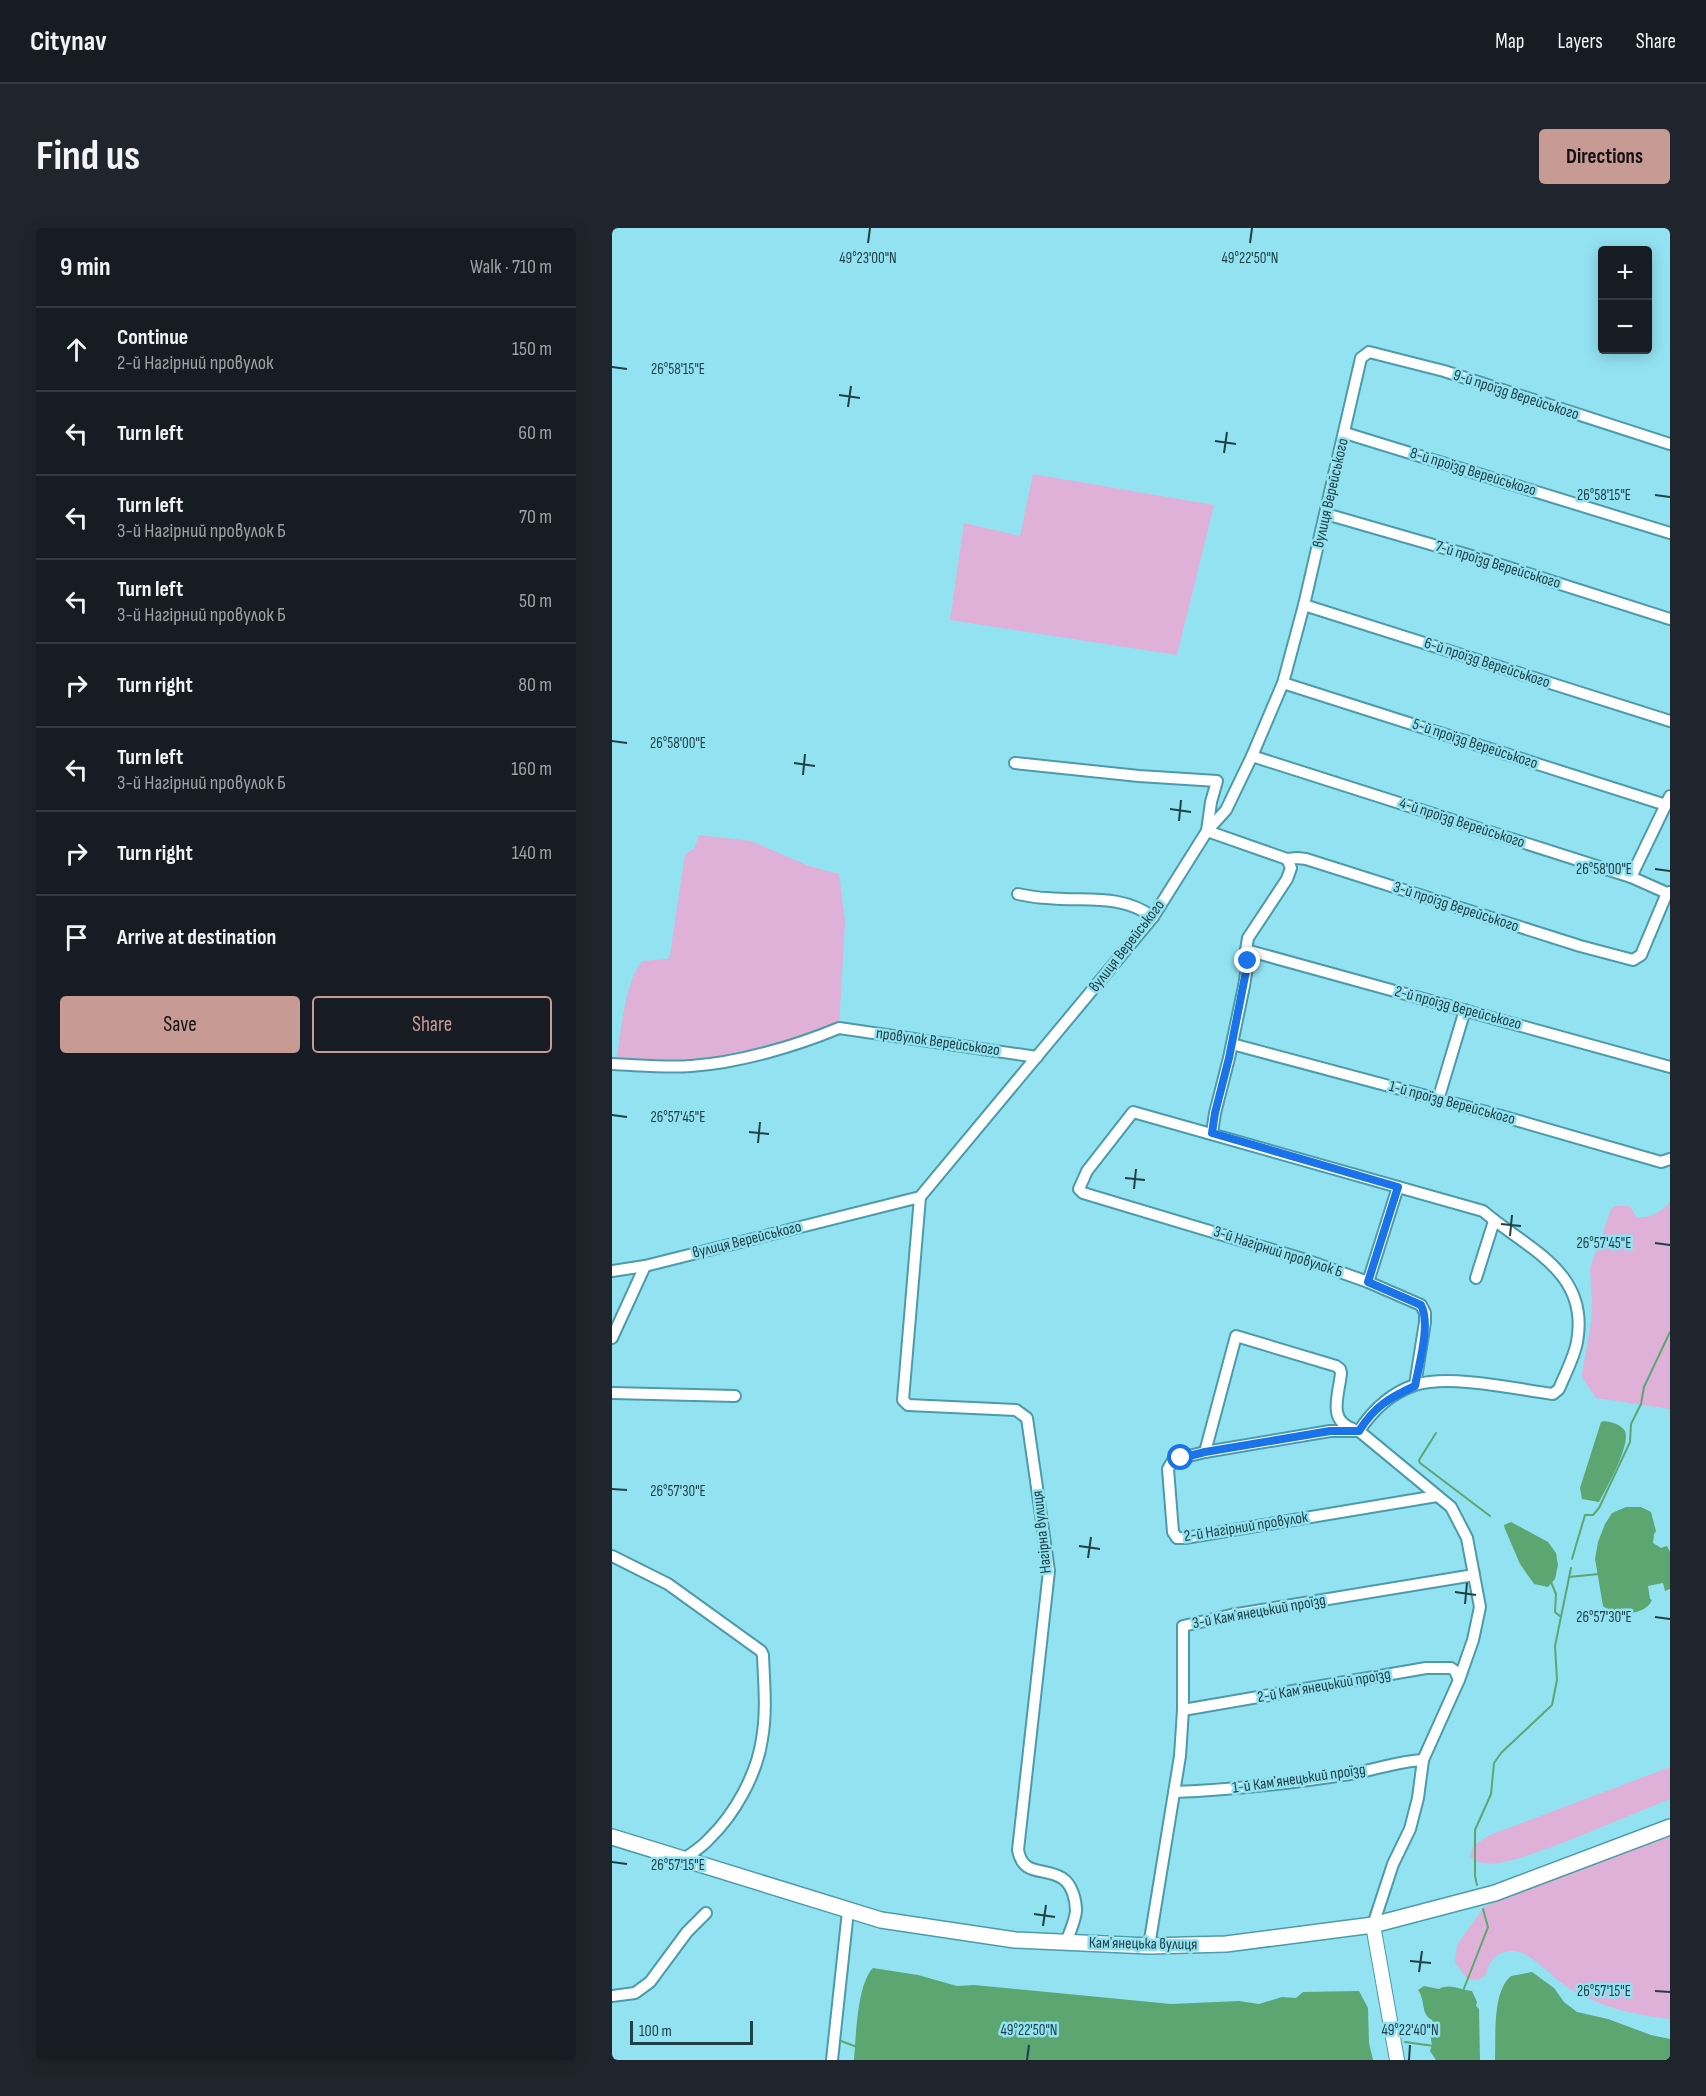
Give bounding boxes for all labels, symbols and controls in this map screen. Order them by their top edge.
text: Citynav [30,25,107,58]
text: Map [1495,29,1524,54]
text: Layers [1557,29,1603,54]
text: Share [1636,29,1676,54]
button: Directions [1539,129,1670,184]
text: Find us [36,131,140,182]
map controls [1598,246,1652,354]
button: + [1598,246,1652,300]
text: 49°23'00"N [839,249,897,268]
text: 49°22'50"N [1222,249,1278,268]
text: 9 min [60,252,110,283]
text: Walk · 710 m [470,255,552,279]
button: − [1598,300,1652,354]
text: Continue [117,324,188,351]
icon: ahead [60,333,93,366]
text: 150 m [512,337,552,361]
text: 2-й Нагірний провулок [117,351,274,375]
text: 26°58'15"E [651,360,705,379]
street label: 9-й проїзд Верейського [1451,366,1581,424]
icon: left [60,417,93,450]
text: Turn left [117,420,183,447]
text: 60 m [518,421,552,445]
street label: вулиця Верейського [1309,436,1353,550]
street label: 8-й проїзд Верейського [1407,444,1539,500]
text: 26°58'15"E [1577,486,1631,505]
text: Turn left [117,492,183,519]
icon: left [60,501,93,534]
text: 70 m [519,505,552,529]
text: 3-й Нагірний провулок Б [117,519,286,543]
street label: 7-й проїзд Верейського [1433,537,1563,593]
text: Turn left [117,576,183,603]
icon: left [60,585,93,618]
text: 50 m [519,589,552,613]
text: 3-й Нагірний провулок Б [117,603,286,627]
street label: 6-й проїзд Верейського [1422,634,1552,692]
icon: right [60,669,93,702]
text: Turn right [117,672,193,699]
text: 80 m [518,673,552,697]
street label: 5-й проїзд Верейського [1410,715,1540,773]
text: 26°58'00"E [650,734,706,753]
text: Turn left [117,744,183,771]
icon: left [60,753,93,786]
text: 160 m [511,757,552,781]
text: 3-й Нагірний провулок Б [117,771,286,795]
street label: 4-й проїзд Верейського [1397,794,1527,852]
icon: right [60,837,93,870]
text: Turn right [117,840,193,867]
text: 140 m [512,841,552,865]
text: 26°58'00"E [1576,860,1632,879]
street label: 3-й проїзд Верейського [1391,878,1521,936]
street label: вулиця Верейського [1085,896,1169,996]
icon: arrive [60,921,93,954]
text: Arrive at destination [117,924,276,951]
route end [1234,947,1260,973]
street label: 2-й проїзд Верейського [1392,982,1524,1034]
button: Save [60,996,300,1053]
button: Share [312,996,552,1053]
street label: провулок Верейського [875,1024,1001,1060]
street label: 1-й проїзд Верейського [1387,1077,1517,1129]
text: 26°57'45"E [651,1108,705,1127]
street label: вулиця Верейського [691,1217,803,1263]
street label: 3-й Нагірний провулок Б [1211,1222,1345,1282]
text: 26°57'45"E [1577,1234,1631,1253]
route start [1167,1444,1193,1470]
text: 26°57'30"E [650,1482,706,1501]
street label: Нагірна вулиця [1028,1490,1056,1574]
street label: 2-й Нагірний провулок [1183,1508,1310,1546]
street label: 3-й Камʼянецький проїзд [1191,1591,1327,1633]
text: 26°57'30"E [1576,1608,1632,1627]
street label: 2-й Камʼянецький проїзд [1256,1665,1392,1707]
street label: 1-й Камʼянецький проїзд [1231,1760,1367,1798]
text: 26°57'15"E [651,1856,705,1875]
street label: Камʼянецька вулиця [1089,1934,1197,1954]
text: 26°57'15"E [1577,1982,1631,2001]
scale bar [630,2018,753,2046]
text: 49°22'50"N [1001,2021,1057,2040]
text: 49°22'40"N [1381,2021,1439,2040]
text: 100 m [639,2022,672,2041]

